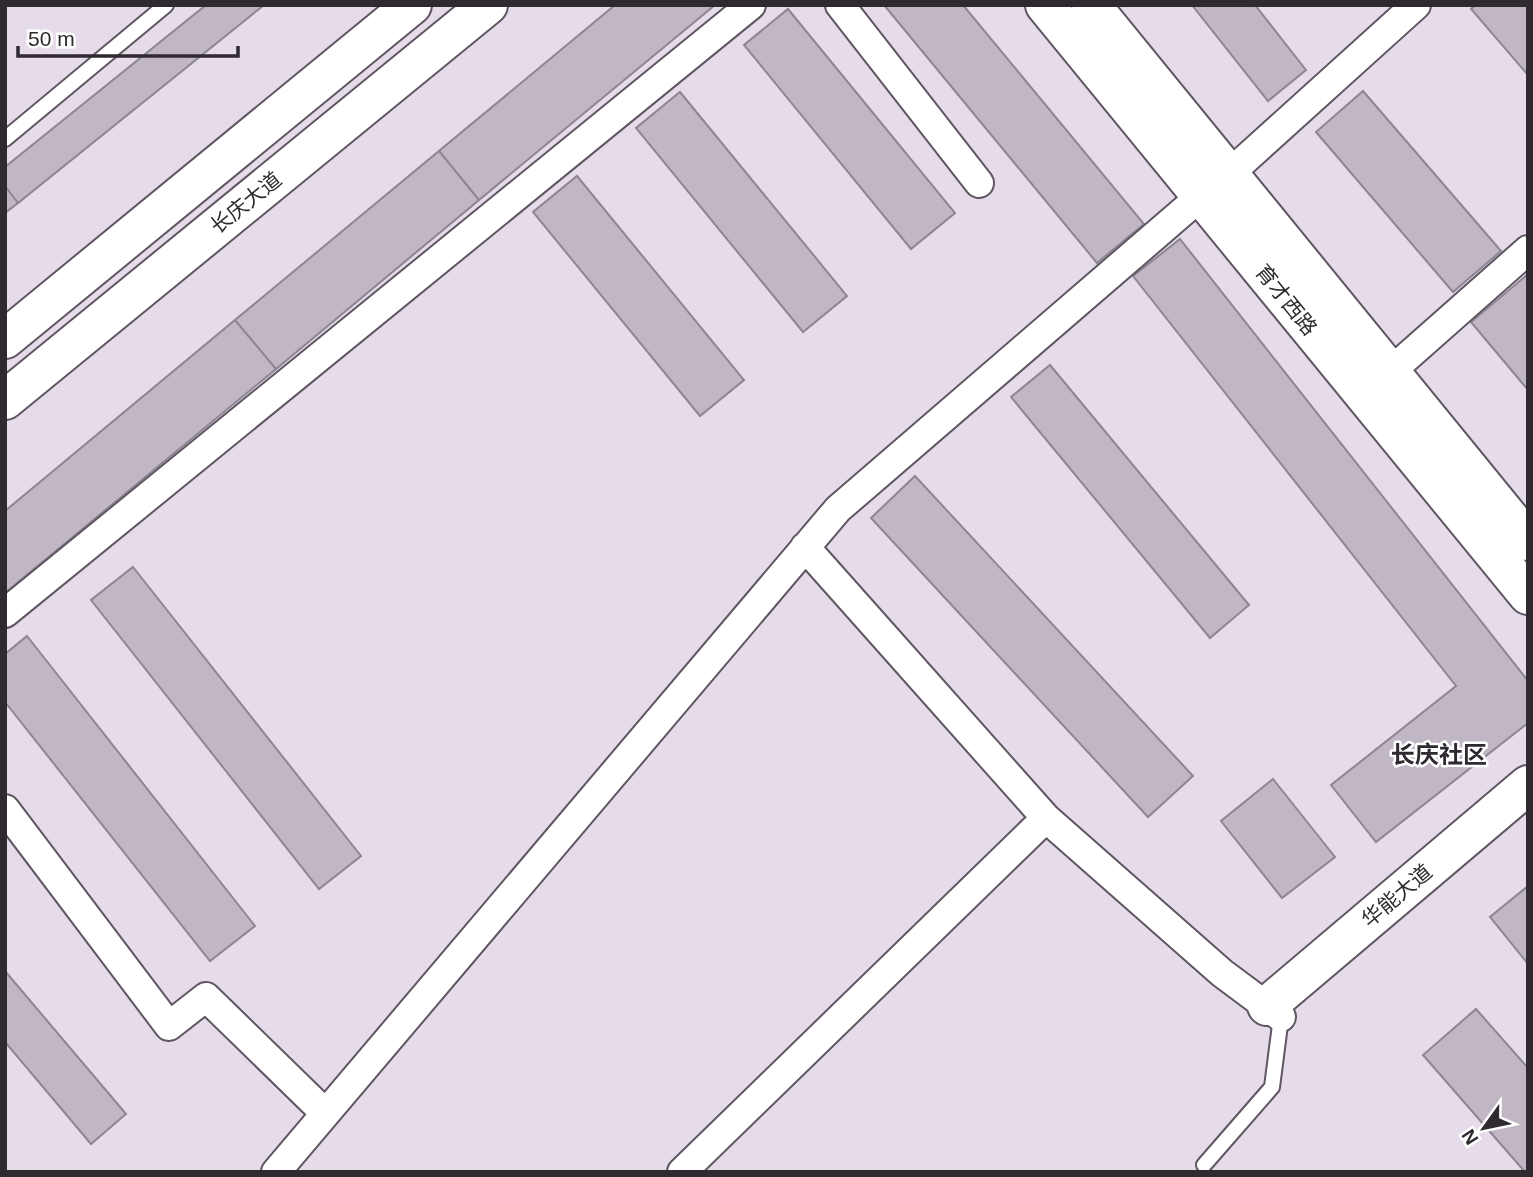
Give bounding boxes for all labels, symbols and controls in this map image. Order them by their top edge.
scale bar [18,14,238,58]
text: 50 m [28,27,75,50]
street label: 长庆大道 [206,167,286,238]
street label: 育才西路 [1251,260,1322,340]
district label: 长庆社区 [1391,741,1487,768]
street label: 华能大道 [1357,860,1436,931]
north arrow [1449,1093,1519,1163]
text: N [1458,1126,1483,1148]

